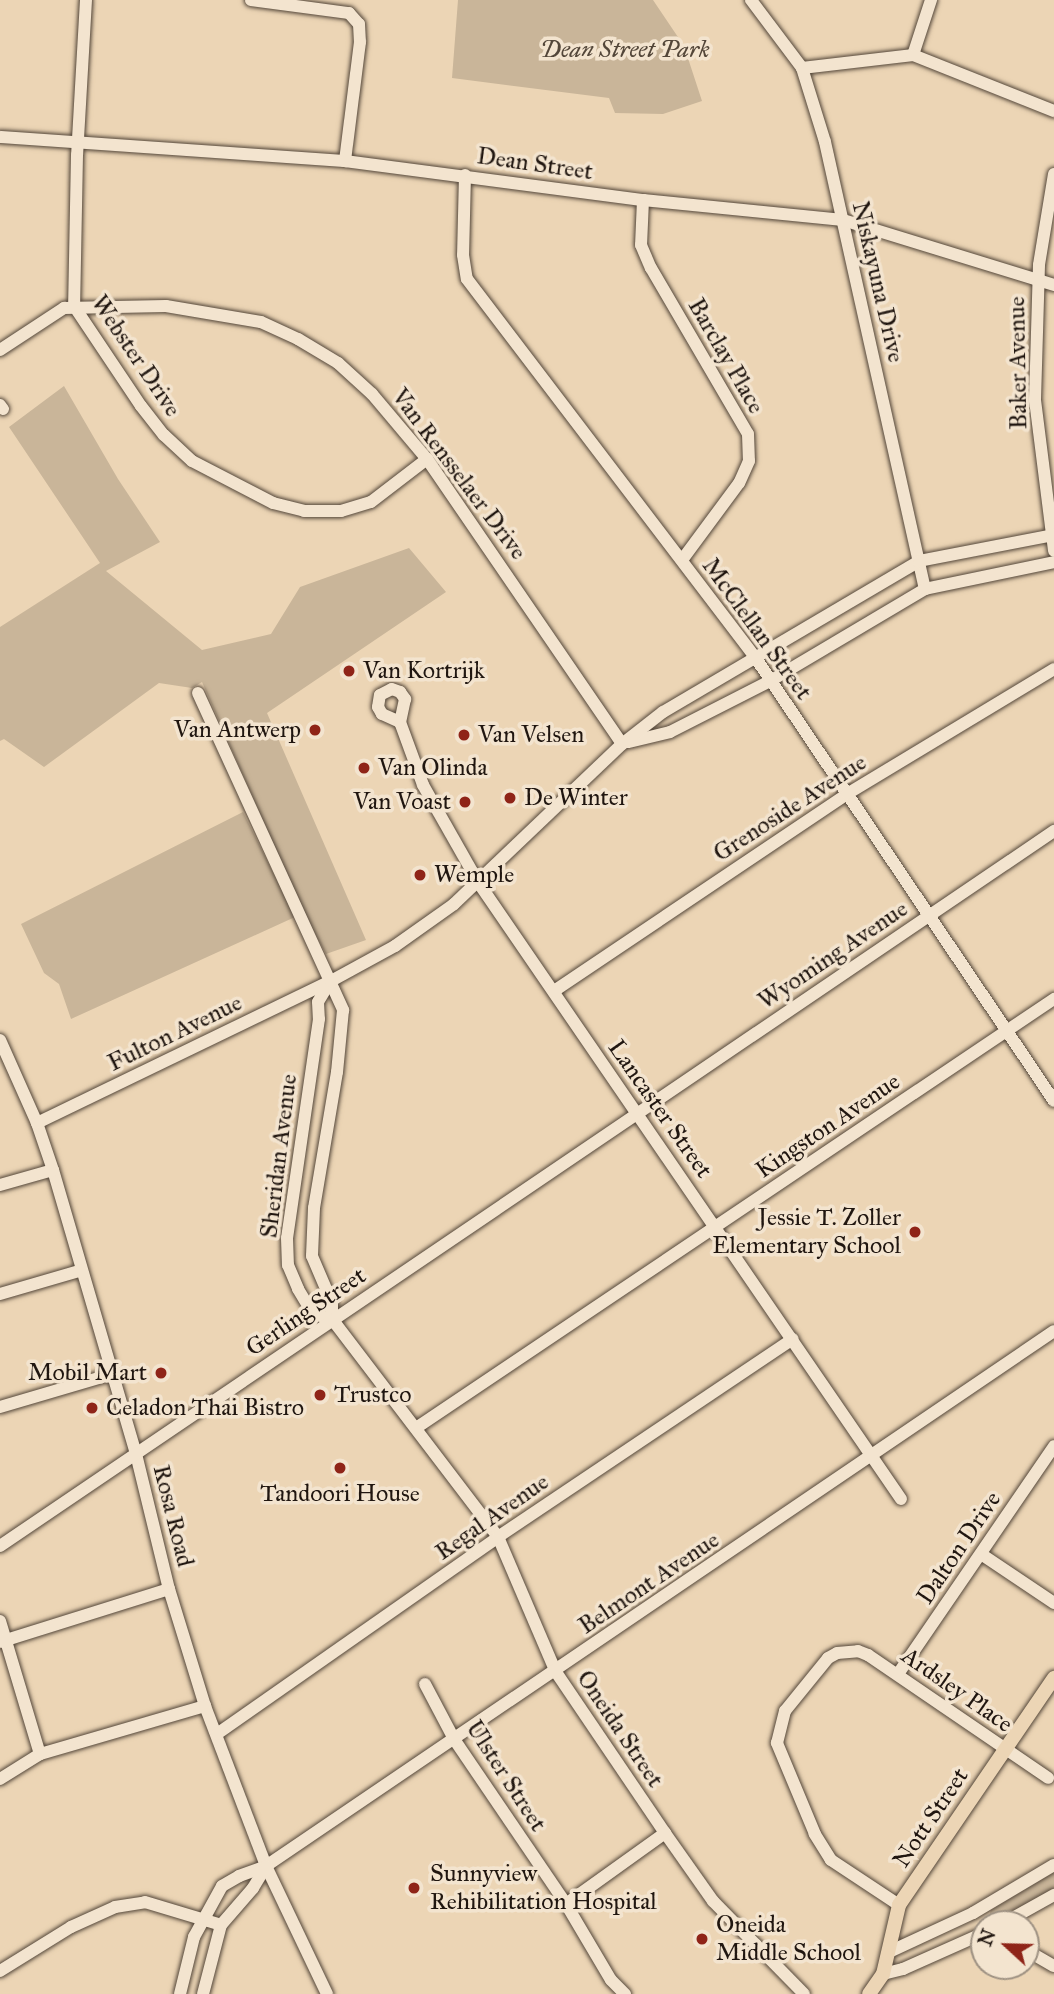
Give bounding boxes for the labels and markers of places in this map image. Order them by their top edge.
place label: Van Kortrijk [363,657,485,685]
marker: Van Kortrijk [341,663,357,679]
place label: Van Antwerp [174,716,301,744]
place label: Van Velsen [478,721,584,749]
marker: Van Antwerp [307,722,323,738]
marker: Van Velsen [456,727,472,743]
place label: Van Olinda [378,754,488,782]
marker: Van Olinda [356,760,372,776]
place label: De Winter [524,784,628,812]
place label: Van Voast [353,788,451,816]
marker: De Winter [502,790,518,806]
marker: Van Voast [457,794,473,810]
place label: Wemple [434,861,514,889]
marker: Wemple [412,867,428,883]
place label: Jessie T. Zoller Elementary School [712,1204,901,1260]
marker: Jessie T. Zoller Elementary School [907,1224,923,1240]
place label: Mobil Mart [28,1359,147,1387]
marker: Mobil Mart [153,1365,169,1381]
place label: Trustco [334,1381,411,1409]
marker: Trustco [312,1387,328,1403]
place label: Celadon Thai Bistro [106,1394,304,1422]
marker: Celadon Thai Bistro [84,1400,100,1416]
marker: Tandoori House [332,1460,348,1476]
place label: Tandoori House [260,1480,420,1508]
place label: Sunnyview Rehibilitation Hospital [430,1860,657,1916]
marker: Sunnyview Rehibilitation Hospital [404,1878,424,1898]
place label: Oneida Middle School [716,1911,861,1967]
marker: Oneida Middle School [694,1931,710,1947]

